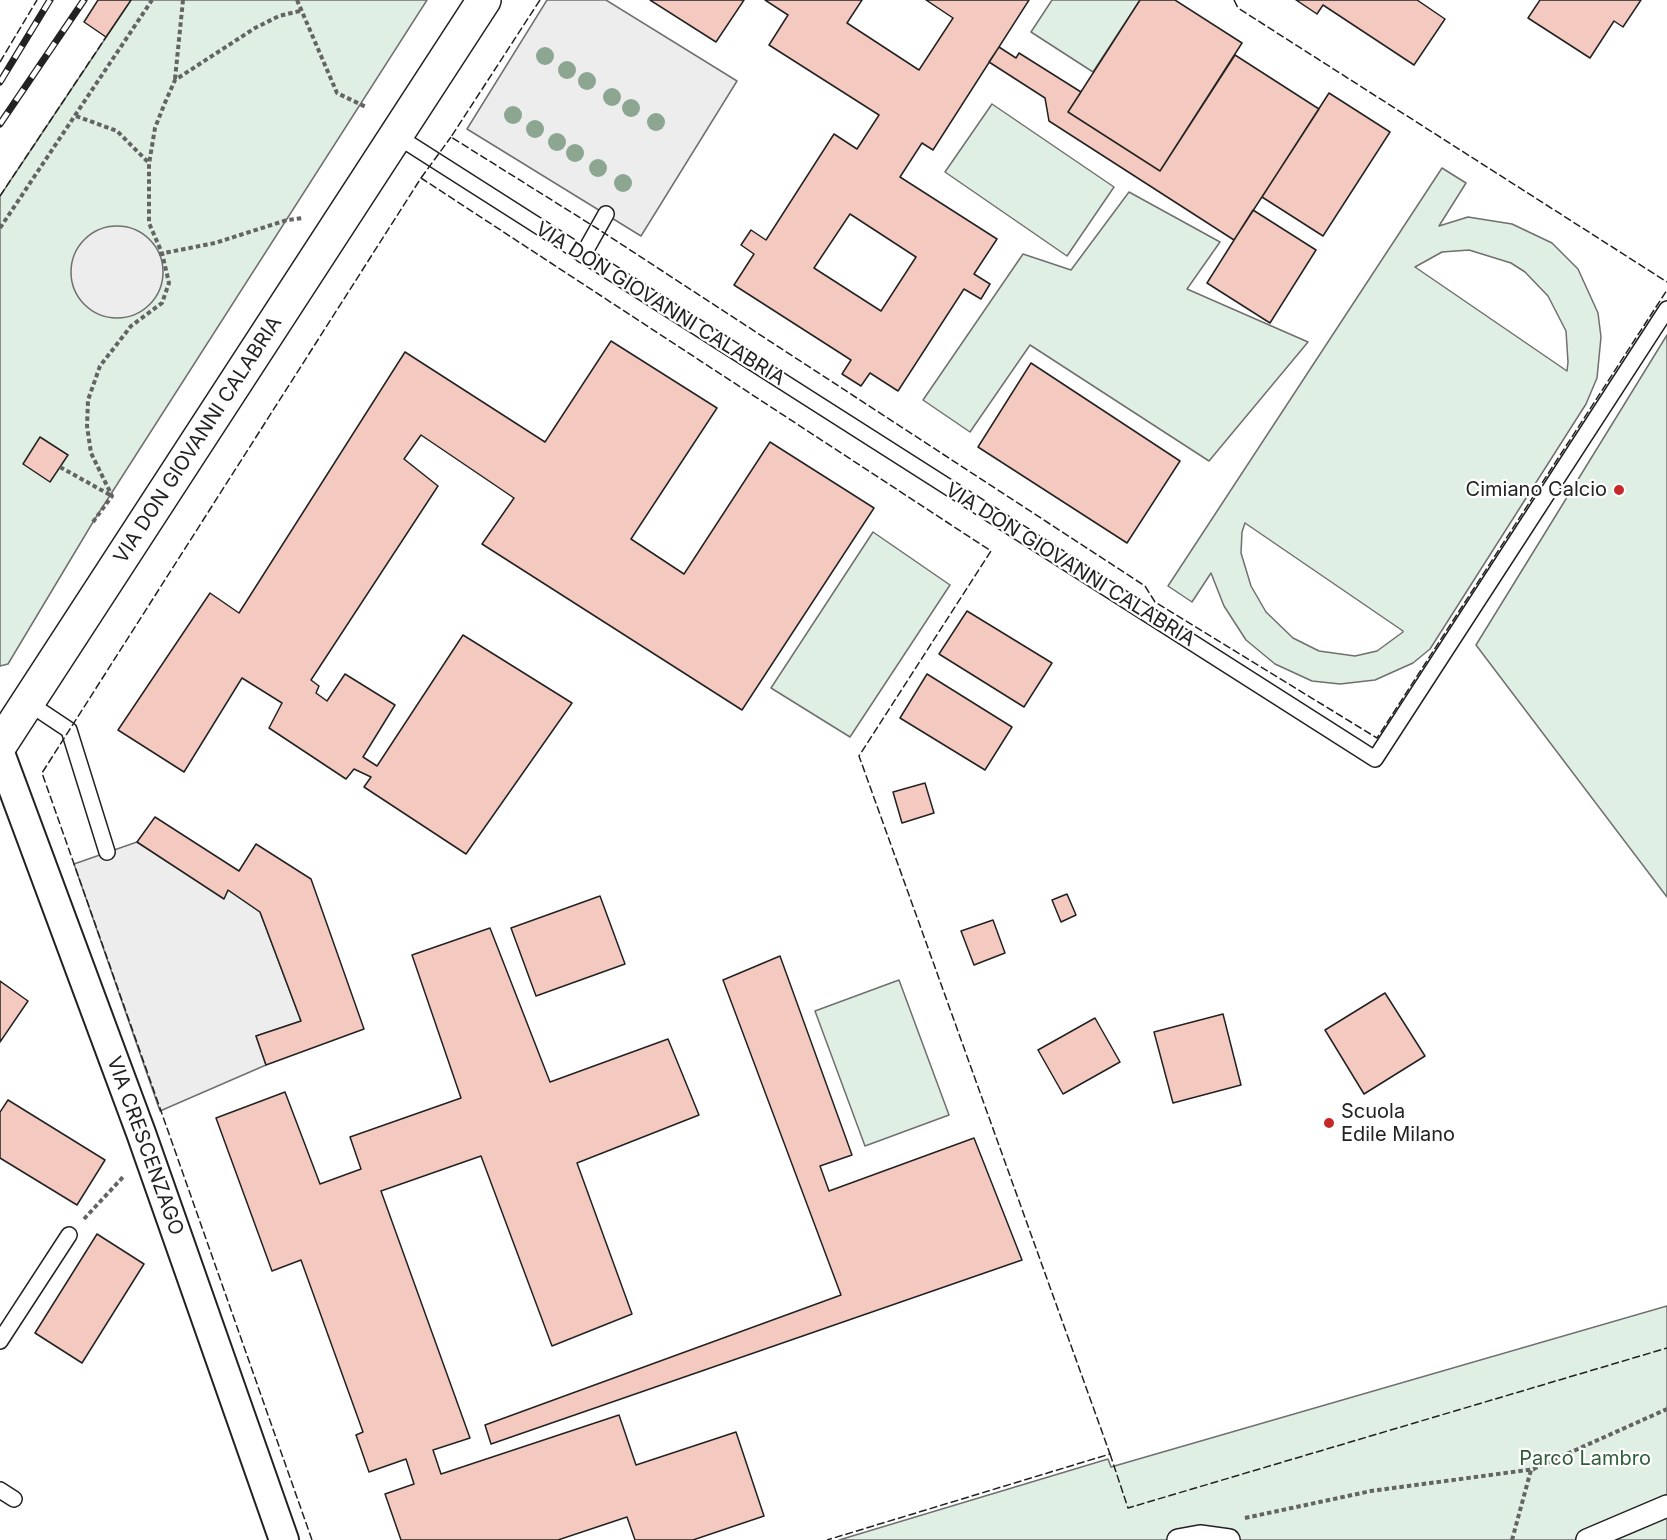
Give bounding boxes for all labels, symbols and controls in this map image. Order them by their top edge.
street label: VIA DON GIOVANNI CALABRIA [531,217,789,391]
street label: VIA DON GIOVANNI CALABRIA [109,312,287,568]
street label: VIA DON GIOVANNI CALABRIA [941,478,1199,652]
place label: Cimiano Calcio [1466,478,1607,502]
marker: Cimiano Calcio [1612,483,1626,497]
street label: VIA CRESCENZAGO [101,1053,189,1239]
place label: Scuola Edile Milano [1341,1100,1455,1147]
marker: Scuola Edile Milano [1322,1116,1336,1130]
park label: Parco Lambro [1519,1447,1651,1471]

